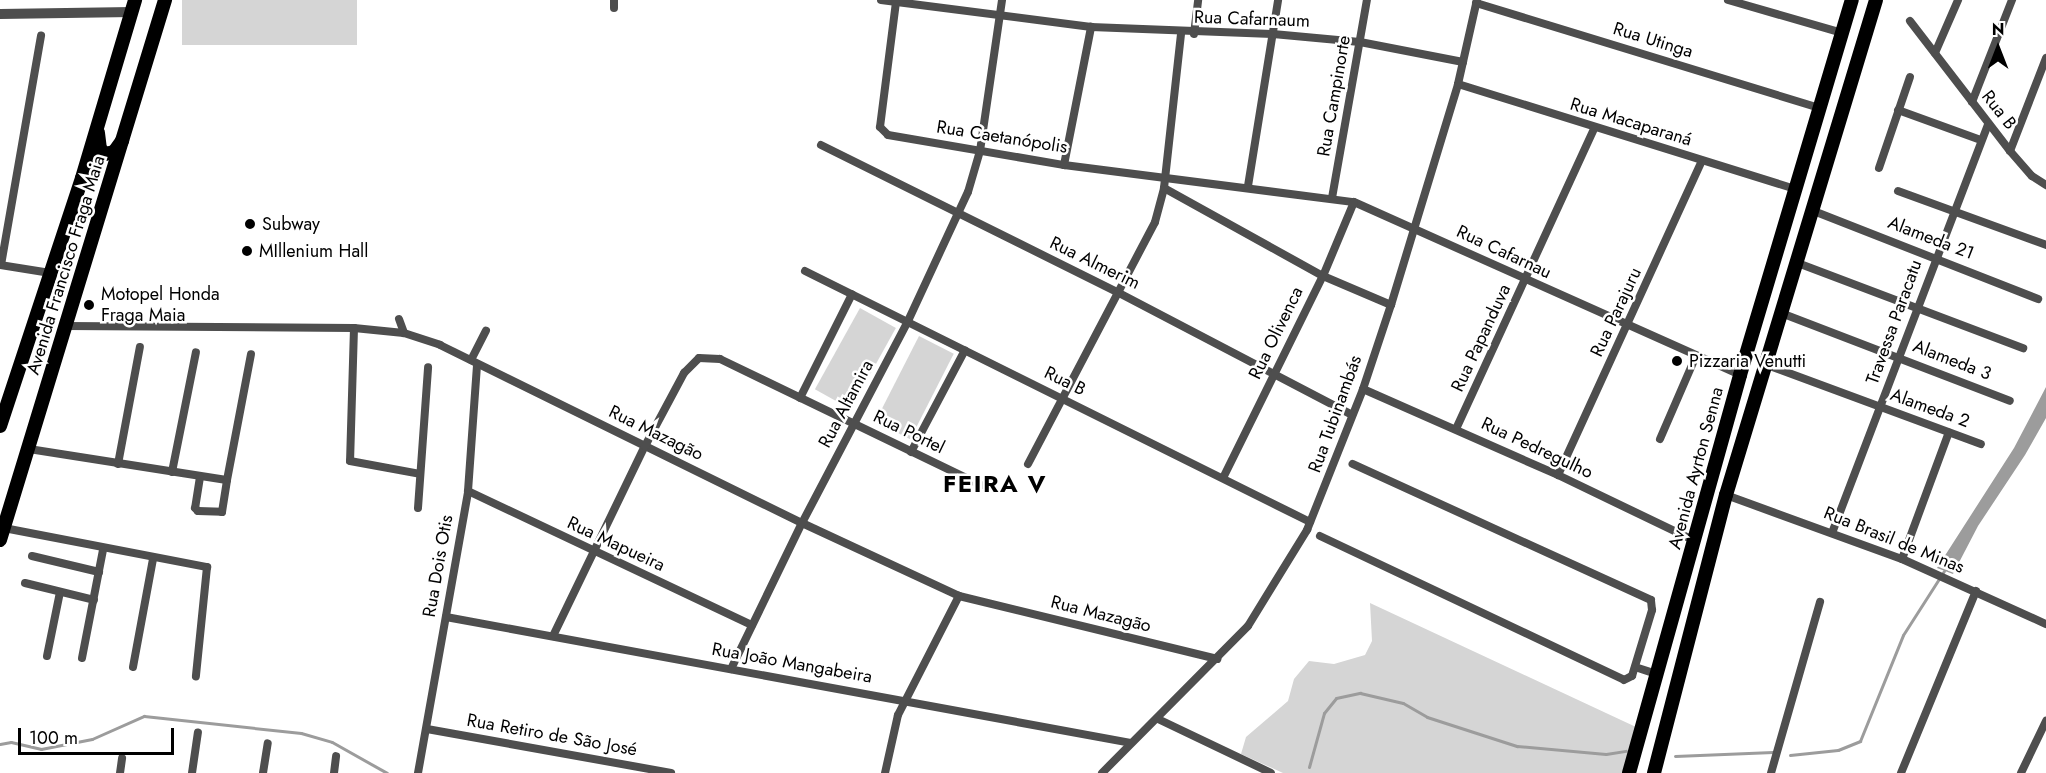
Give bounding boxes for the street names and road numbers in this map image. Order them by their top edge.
street label: Rua Cafarnaum [1194,6,1310,32]
street label: Rua Utinga [1611,18,1695,62]
street label: Rua Campinorte [1313,34,1355,158]
street label: Rua B [1977,86,2021,134]
street label: Rua Macaparaná [1568,93,1694,151]
street label: Rua Caetanópolis [935,116,1069,158]
street label: Avenida Francisco Fraga Maia [22,153,110,377]
street label: Alameda 21 [1885,212,1977,264]
street label: Rua Cafarnau [1453,221,1555,283]
street label: Rua Almerim [1046,232,1144,294]
street label: Travessa Paracatu [1861,257,1927,387]
street label: Rua Parajuru [1586,264,1646,360]
street label: Rua Papanduva [1447,281,1515,395]
street label: Rua Olivenca [1244,283,1308,383]
street label: Alameda 3 [1910,335,1994,385]
street label: Rua Tubinambás [1304,352,1366,476]
street label: Rua Altamira [814,356,878,452]
street label: Rua B [1041,362,1089,400]
street label: Avenida Ayrton Senna [1664,384,1728,552]
street label: Alameda 2 [1888,384,1972,432]
street label: Rua Mazagão [605,401,707,465]
street label: Rua Portel [870,405,948,459]
street label: Rua Pedregulho [1478,413,1596,483]
street label: Rua Brasil de Minas [1821,502,1967,578]
street label: Rua Mapueira [564,512,668,576]
street label: Rua Dois Otis [418,513,458,619]
street label: Rua Mazagão [1049,591,1153,637]
street label: Rua João Mangabeira [710,638,874,688]
street label: Rua Retiro de São José [465,709,639,761]

